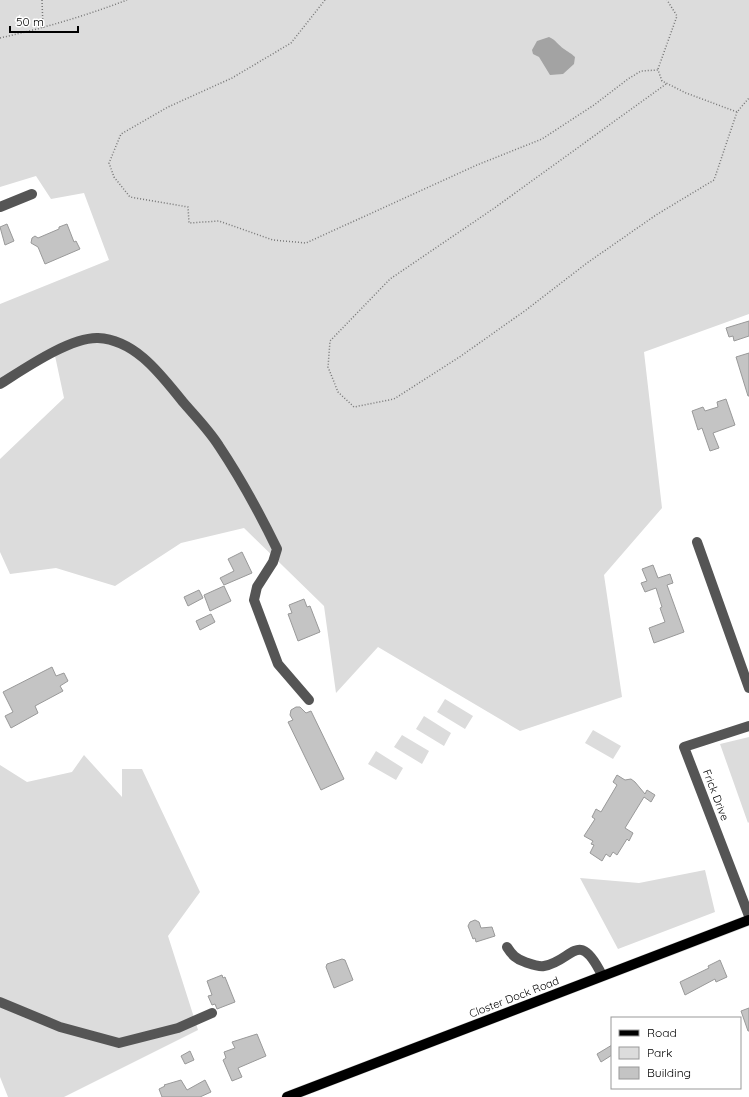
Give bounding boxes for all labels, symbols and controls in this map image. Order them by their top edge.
scale bar [10,8,78,34]
text: 50 m [16,14,44,29]
street label: Frick Drive [700,767,732,823]
street label: Closter Dock Road [467,973,561,1021]
legend [611,1017,741,1089]
text: Road [647,1025,677,1040]
text: Park [647,1045,672,1060]
text: Building [647,1065,691,1080]

